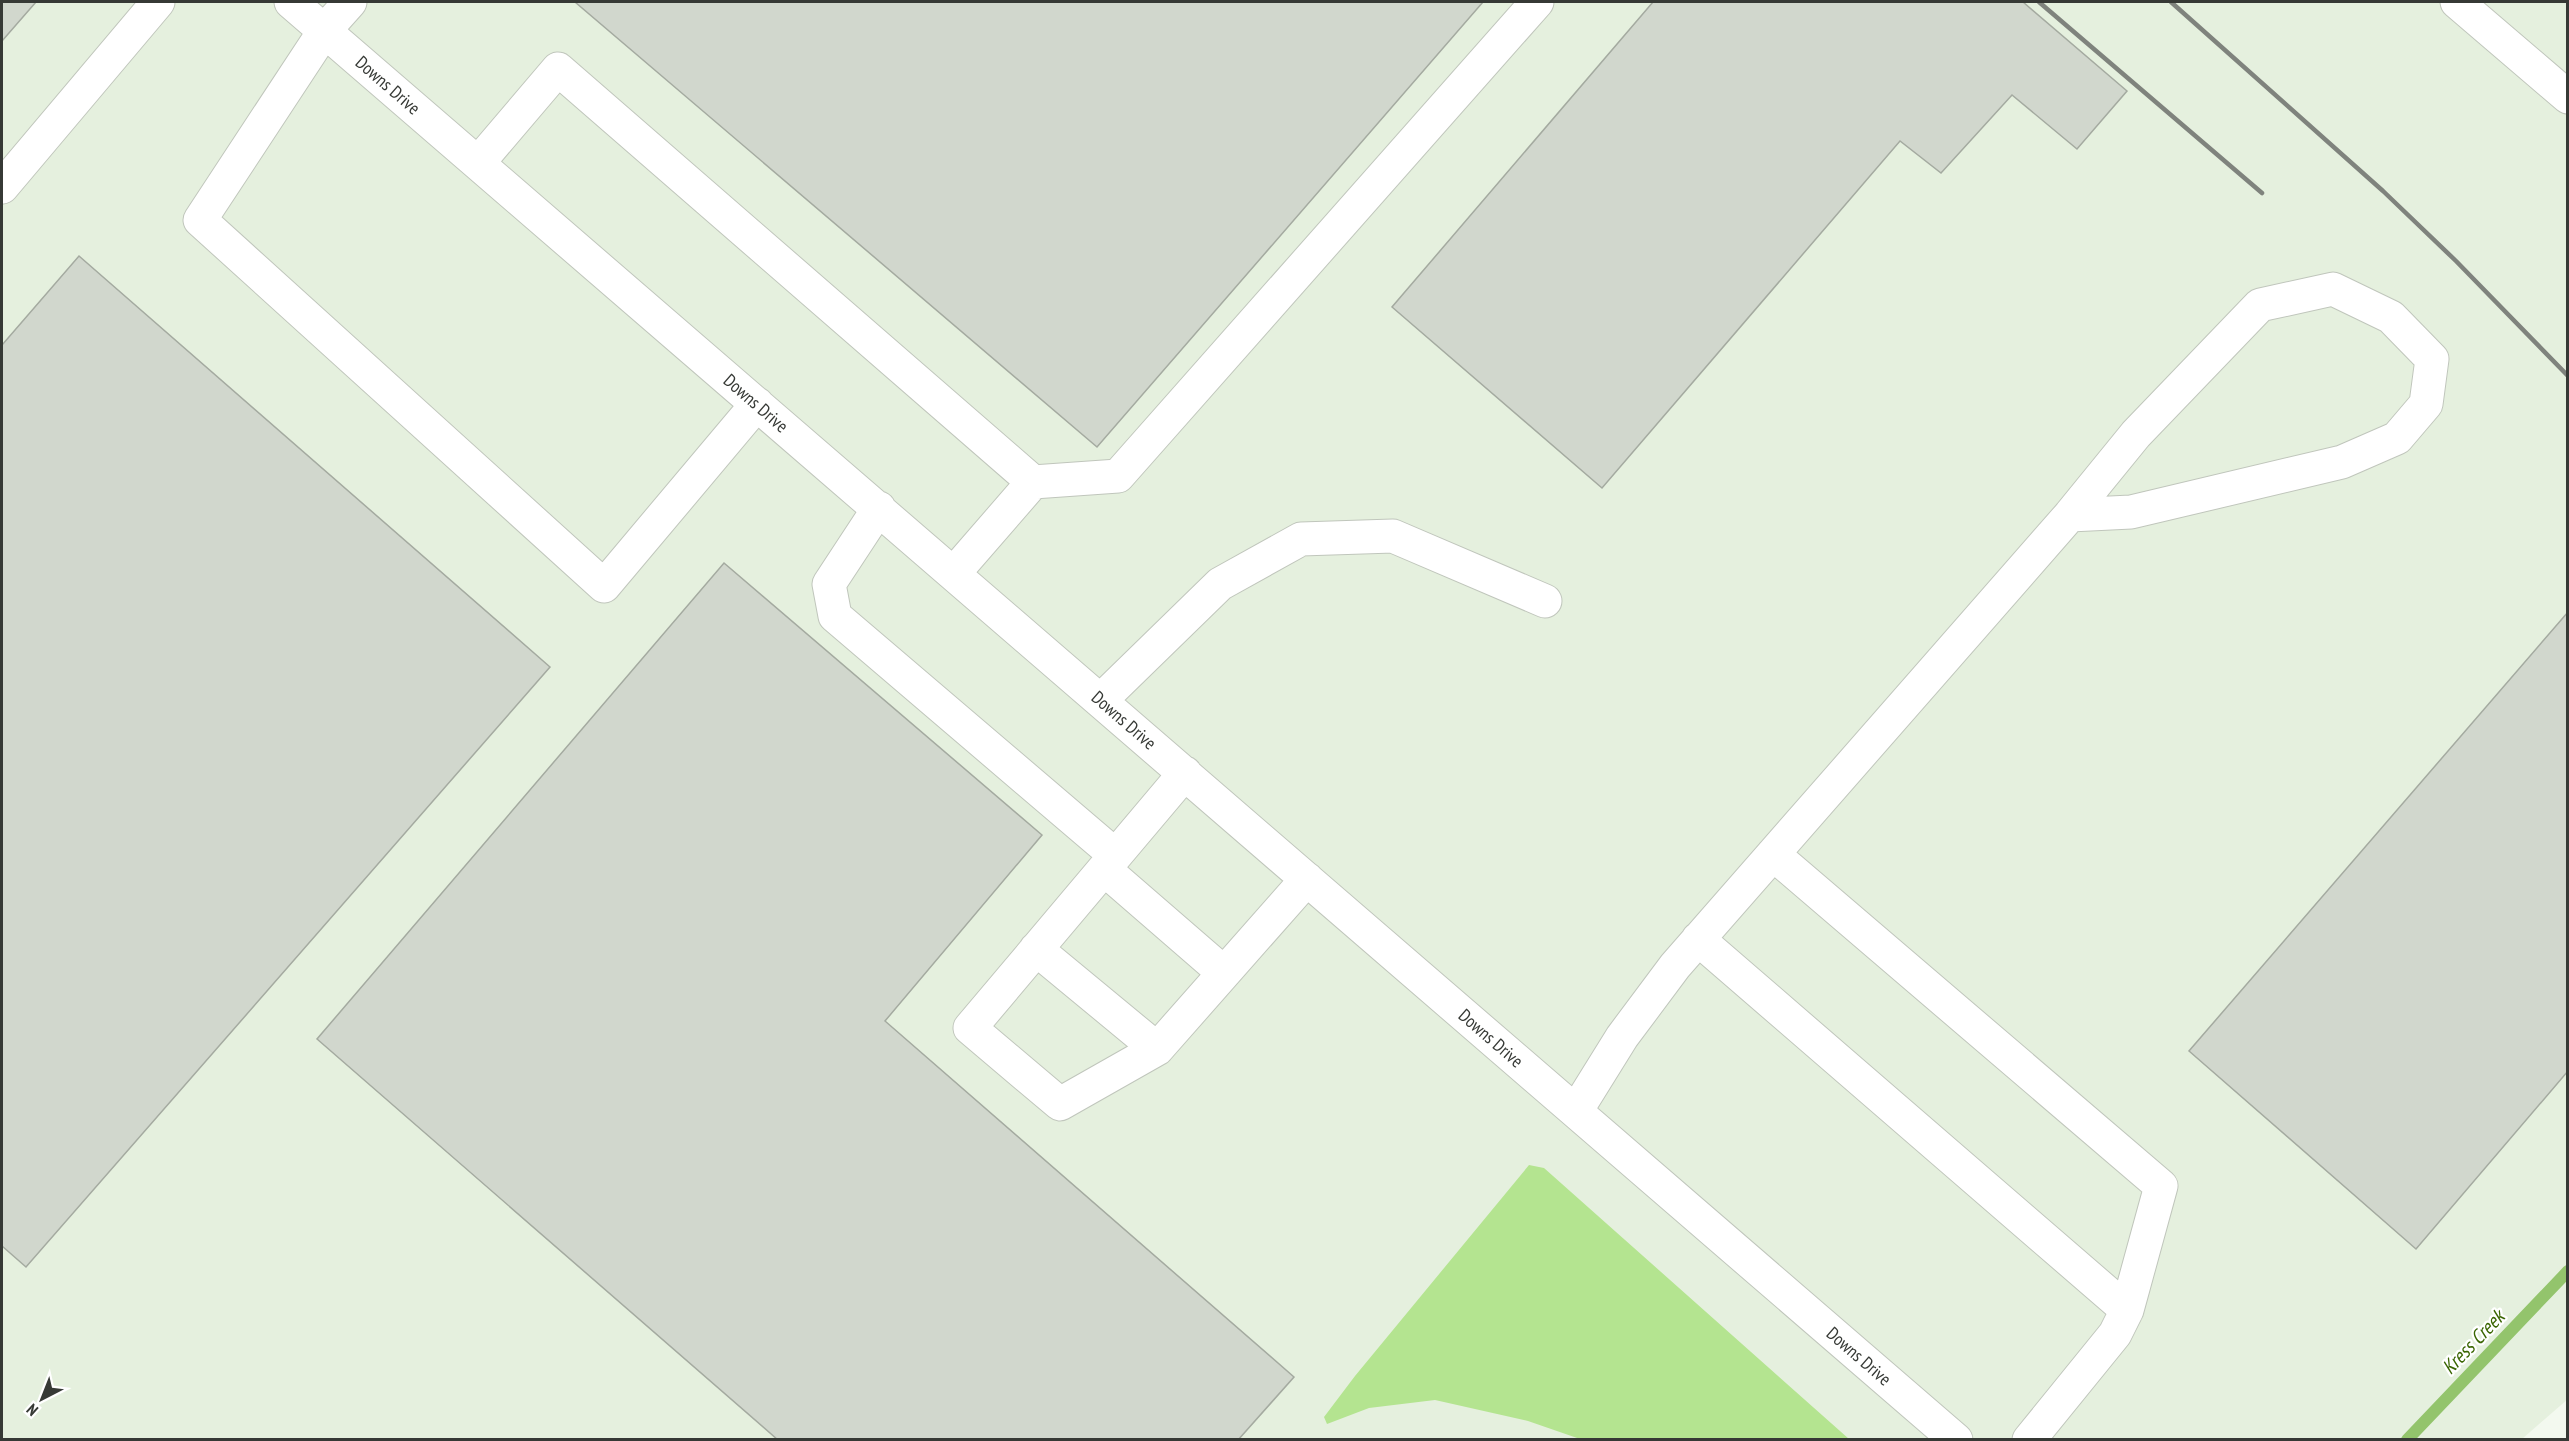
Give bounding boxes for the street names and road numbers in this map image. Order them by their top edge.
street label: Downs Drive [351,51,425,119]
street label: Downs Drive [719,369,793,437]
street label: Downs Drive [1087,686,1161,754]
street label: Downs Drive [1454,1004,1528,1072]
street label: Downs Drive [1822,1322,1896,1390]

